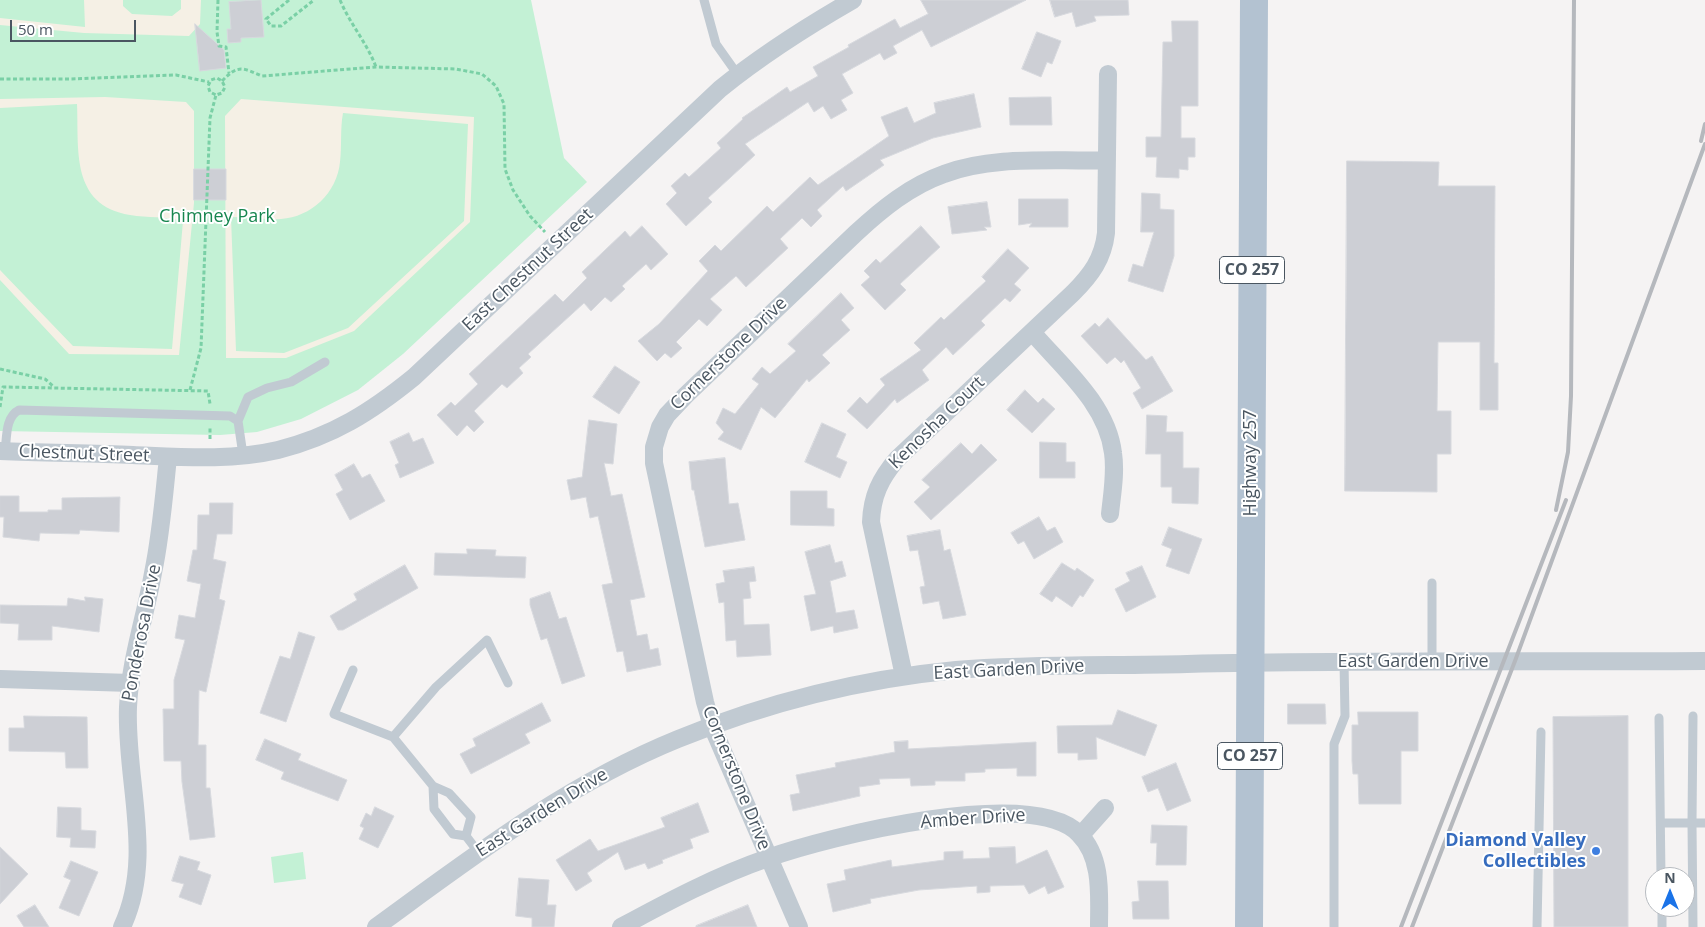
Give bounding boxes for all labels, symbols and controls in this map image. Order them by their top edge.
scale bar [12,10,139,42]
text: 50 m [18,19,53,39]
street label: East Chestnut Street [458,204,598,336]
park label: Chimney Park [159,206,275,228]
road number: CO 257 [1220,256,1284,284]
street label: Cornerstone Drive [666,293,792,415]
street label: Kenosha Court [885,372,989,474]
street label: Highway 257 [1240,409,1262,517]
street label: Chestnut Street [18,441,150,467]
street label: Ponderosa Drive [118,563,166,703]
street label: East Garden Drive [1337,651,1489,673]
street label: East Garden Drive [933,655,1085,685]
street label: Cornerstone Drive [697,703,775,853]
road number: CO 257 [1218,742,1282,769]
street label: East Garden Drive [472,764,612,862]
street label: Amber Drive [920,805,1026,833]
place label: Diamond Valley Collectibles [1445,830,1586,872]
marker: Diamond Valley Collectibles [1590,845,1602,857]
north arrow [1645,867,1695,917]
text: N [1664,868,1676,887]

